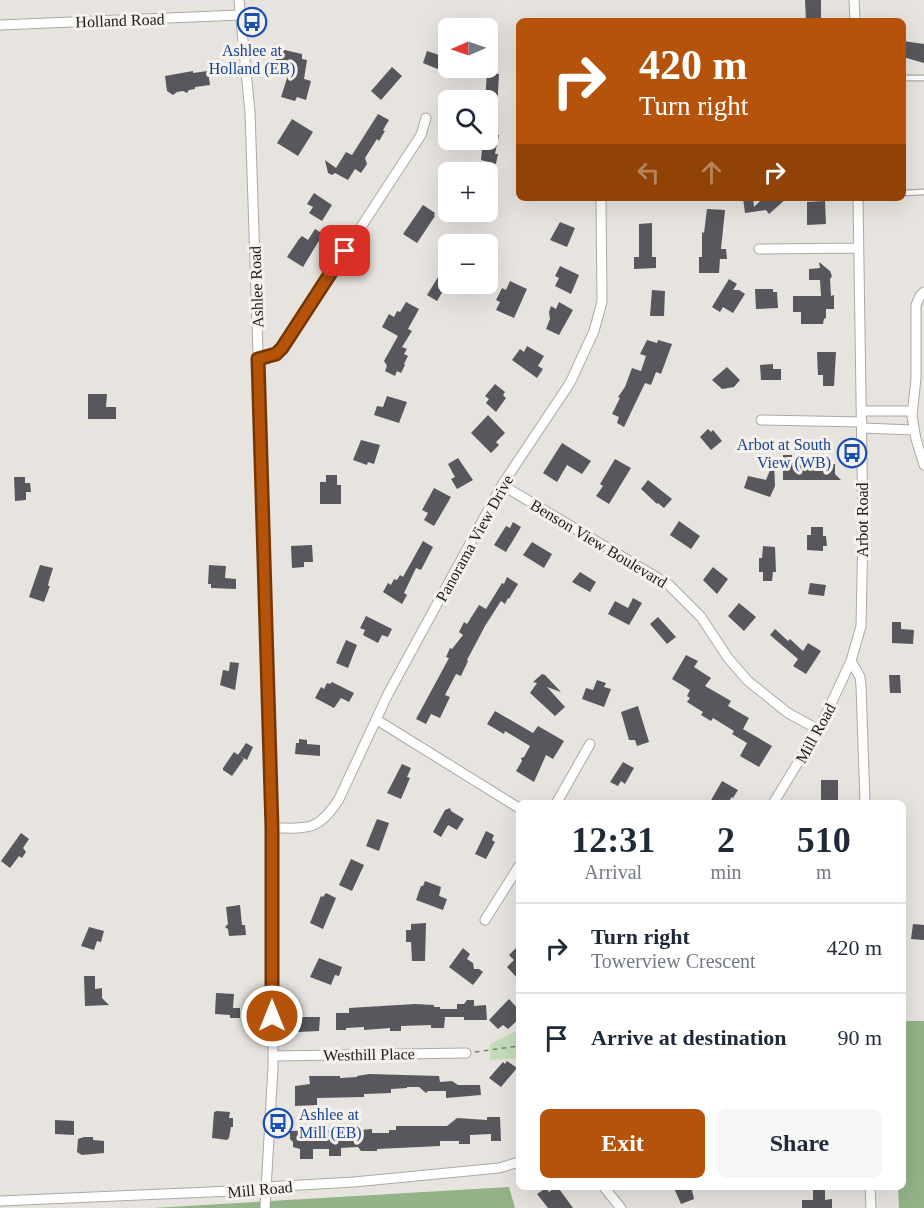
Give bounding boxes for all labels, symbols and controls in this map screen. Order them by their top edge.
bus stop icon: Ashlee at Holland (EB) [236,6,268,38]
street label: Holland Road [75,10,165,31]
north arrow [438,18,498,78]
map controls [438,18,498,294]
place label: Ashlee at Holland (EB) [209,42,295,78]
icon: right [540,42,618,120]
text: 420 m [639,42,748,88]
button: search [438,90,498,150]
text: Turn right [639,91,748,121]
icon: left [632,156,665,189]
icon: ahead [695,156,728,189]
icon: right [758,156,791,189]
button: + [438,162,498,222]
pin [319,225,370,276]
icon: arrive [328,234,361,267]
button: − [438,234,498,294]
street label: Ashlee Road [247,246,266,328]
place label: Arbot at South View (WB) [737,436,831,472]
bus stop icon: Arbot at South View (WB) [836,437,868,469]
street label: Panorama View Drive [433,472,516,604]
street label: Arbot Road [854,482,871,558]
street label: Benson View Boulevard [527,496,670,591]
street label: Mill Road [792,701,839,766]
text: 12:31 [571,820,655,860]
text: 2 [717,820,735,860]
text: 510 [797,820,851,860]
text: Arrival [584,861,642,883]
text: min [710,861,742,883]
text: m [816,861,832,883]
text: Turn right [591,924,690,949]
icon: right [540,932,573,965]
text: 420 m [826,935,882,960]
text: Towerview Crescent [591,950,756,972]
position arrow [240,984,304,1048]
icon: arrive [540,1022,573,1055]
text: Arrive at destination [591,1025,787,1050]
text: 90 m [837,1025,882,1050]
street label: Westhill Place [323,1045,415,1064]
place label: Ashlee at Mill (EB) [299,1106,362,1142]
bus stop icon: Ashlee at Mill (EB) [262,1107,294,1139]
button: Exit [540,1109,705,1178]
button: Share [717,1109,882,1178]
street label: Mill Road [227,1178,293,1201]

